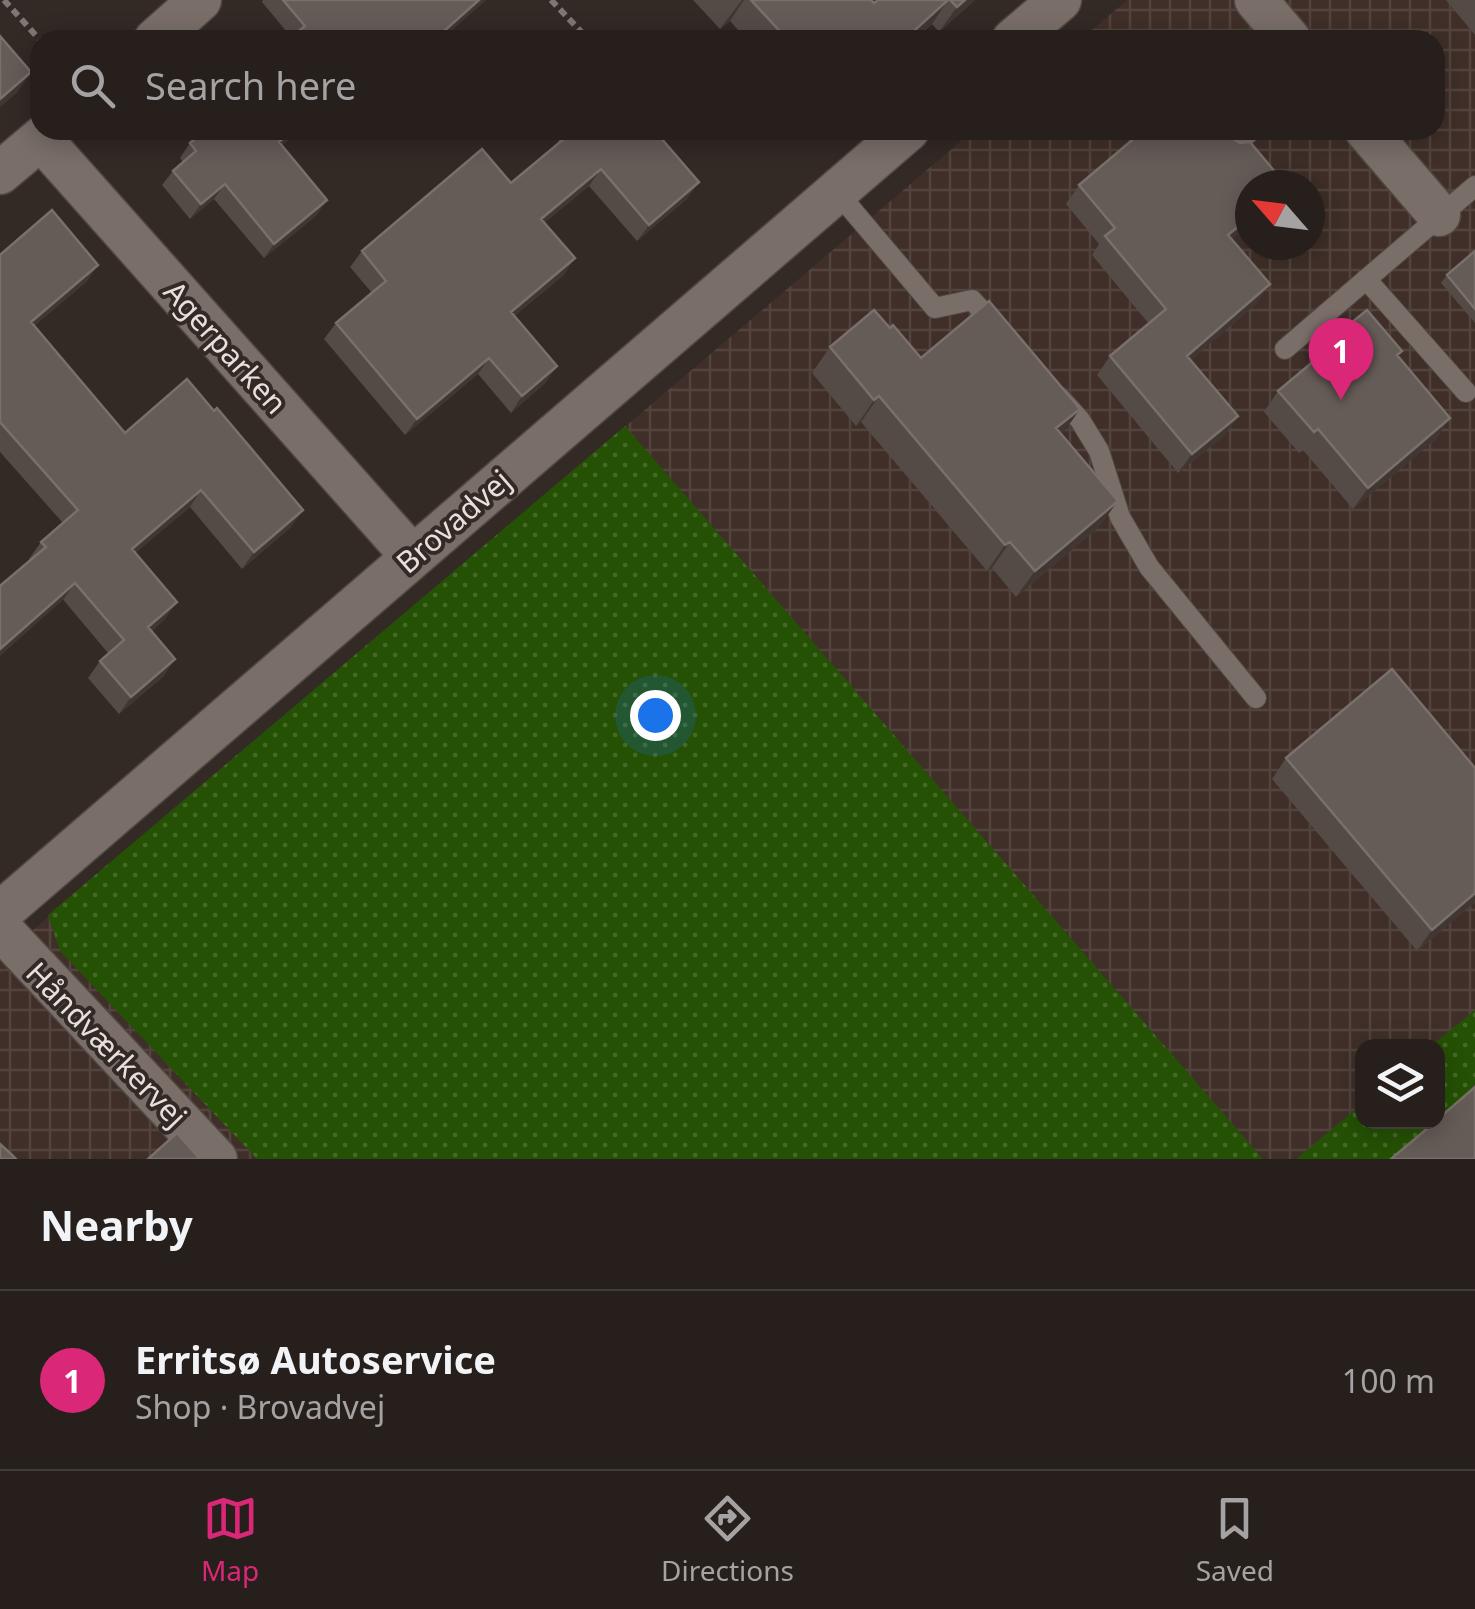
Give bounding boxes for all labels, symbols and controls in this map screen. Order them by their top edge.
search box [30,30,1445,140]
icon: search [65,58,120,113]
text: Search here [145,59,356,111]
north arrow [1235,170,1325,260]
street label: Agerparken [155,272,297,422]
pin: 1 [1308,318,1374,400]
street label: Brovadvej [387,460,519,582]
your location [630,690,681,741]
street label: Håndværkervej [18,952,196,1136]
map controls [1355,1039,1445,1129]
button: layers [1355,1039,1445,1129]
text: Nearby [40,1196,193,1253]
text: Erritsø Autoservice [135,1333,496,1385]
text: 1 [63,1359,82,1402]
text: 100 m [1342,1359,1435,1402]
text: Shop · Brovadvej [135,1385,385,1428]
tab: Map [201,1491,259,1589]
tab: Directions [661,1491,794,1589]
tab: Saved [1196,1491,1274,1589]

